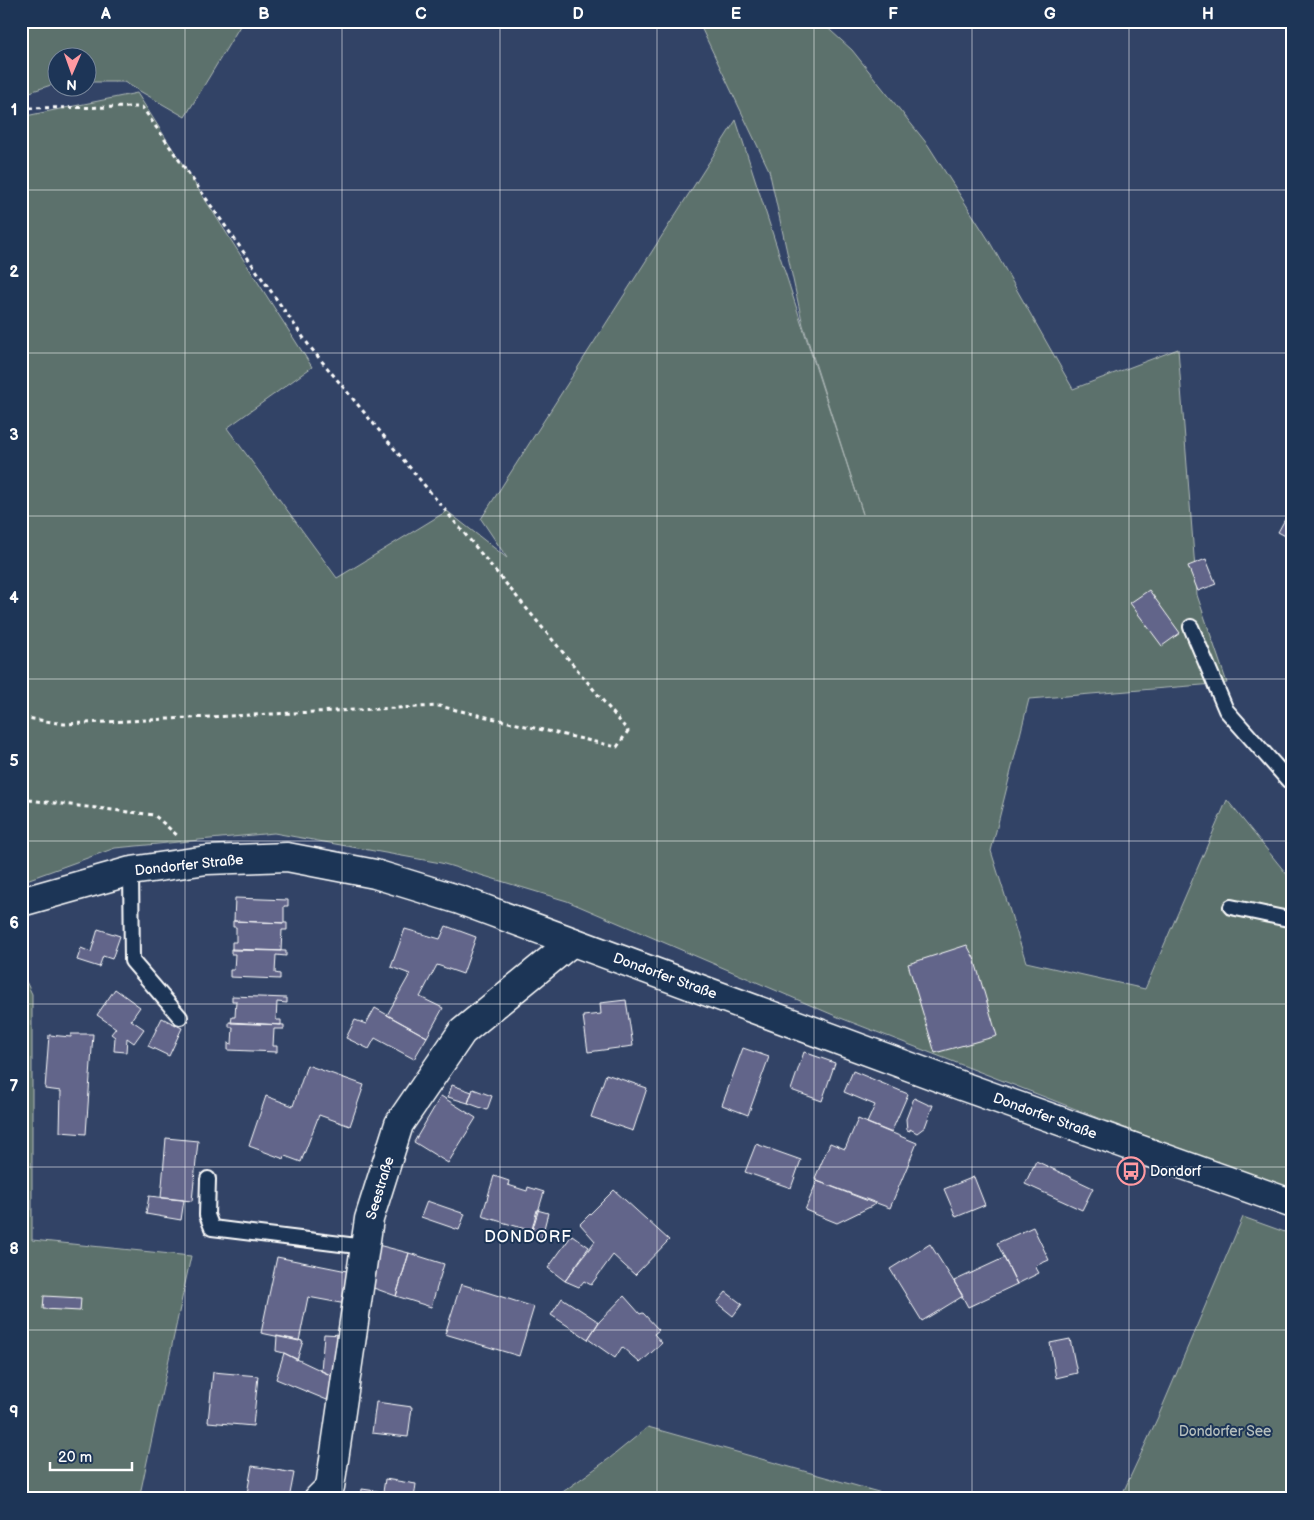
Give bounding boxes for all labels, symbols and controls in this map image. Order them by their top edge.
text: A [100,5,111,24]
text: B [258,5,270,24]
text: C [415,5,427,24]
text: D [572,5,584,24]
text: E [731,5,741,24]
text: F [888,5,898,24]
text: G [1044,5,1056,24]
text: H [1202,5,1214,24]
north arrow [48,48,98,98]
text: N [66,76,77,93]
text: 1 [11,101,17,120]
text: 2 [9,263,19,282]
text: 3 [9,426,19,445]
text: 4 [9,589,19,608]
text: 5 [9,752,19,771]
street label: Dondorfer Straße [134,851,244,879]
text: 6 [9,914,19,933]
street label: Dondorfer Straße [611,949,719,1003]
text: 7 [10,1077,19,1096]
street label: Dondorfer Straße [991,1089,1099,1143]
street label: Seestraße [362,1154,398,1222]
bus stop icon: Dondorf [1116,1156,1146,1186]
place label: Dondorf [1150,1163,1202,1180]
district label: DONDORF [484,1228,572,1247]
text: 8 [9,1240,19,1259]
text: 9 [9,1403,19,1422]
park label: Dondorfer See [1179,1423,1271,1440]
scale bar [50,1440,132,1472]
text: 20 m [58,1448,92,1467]

